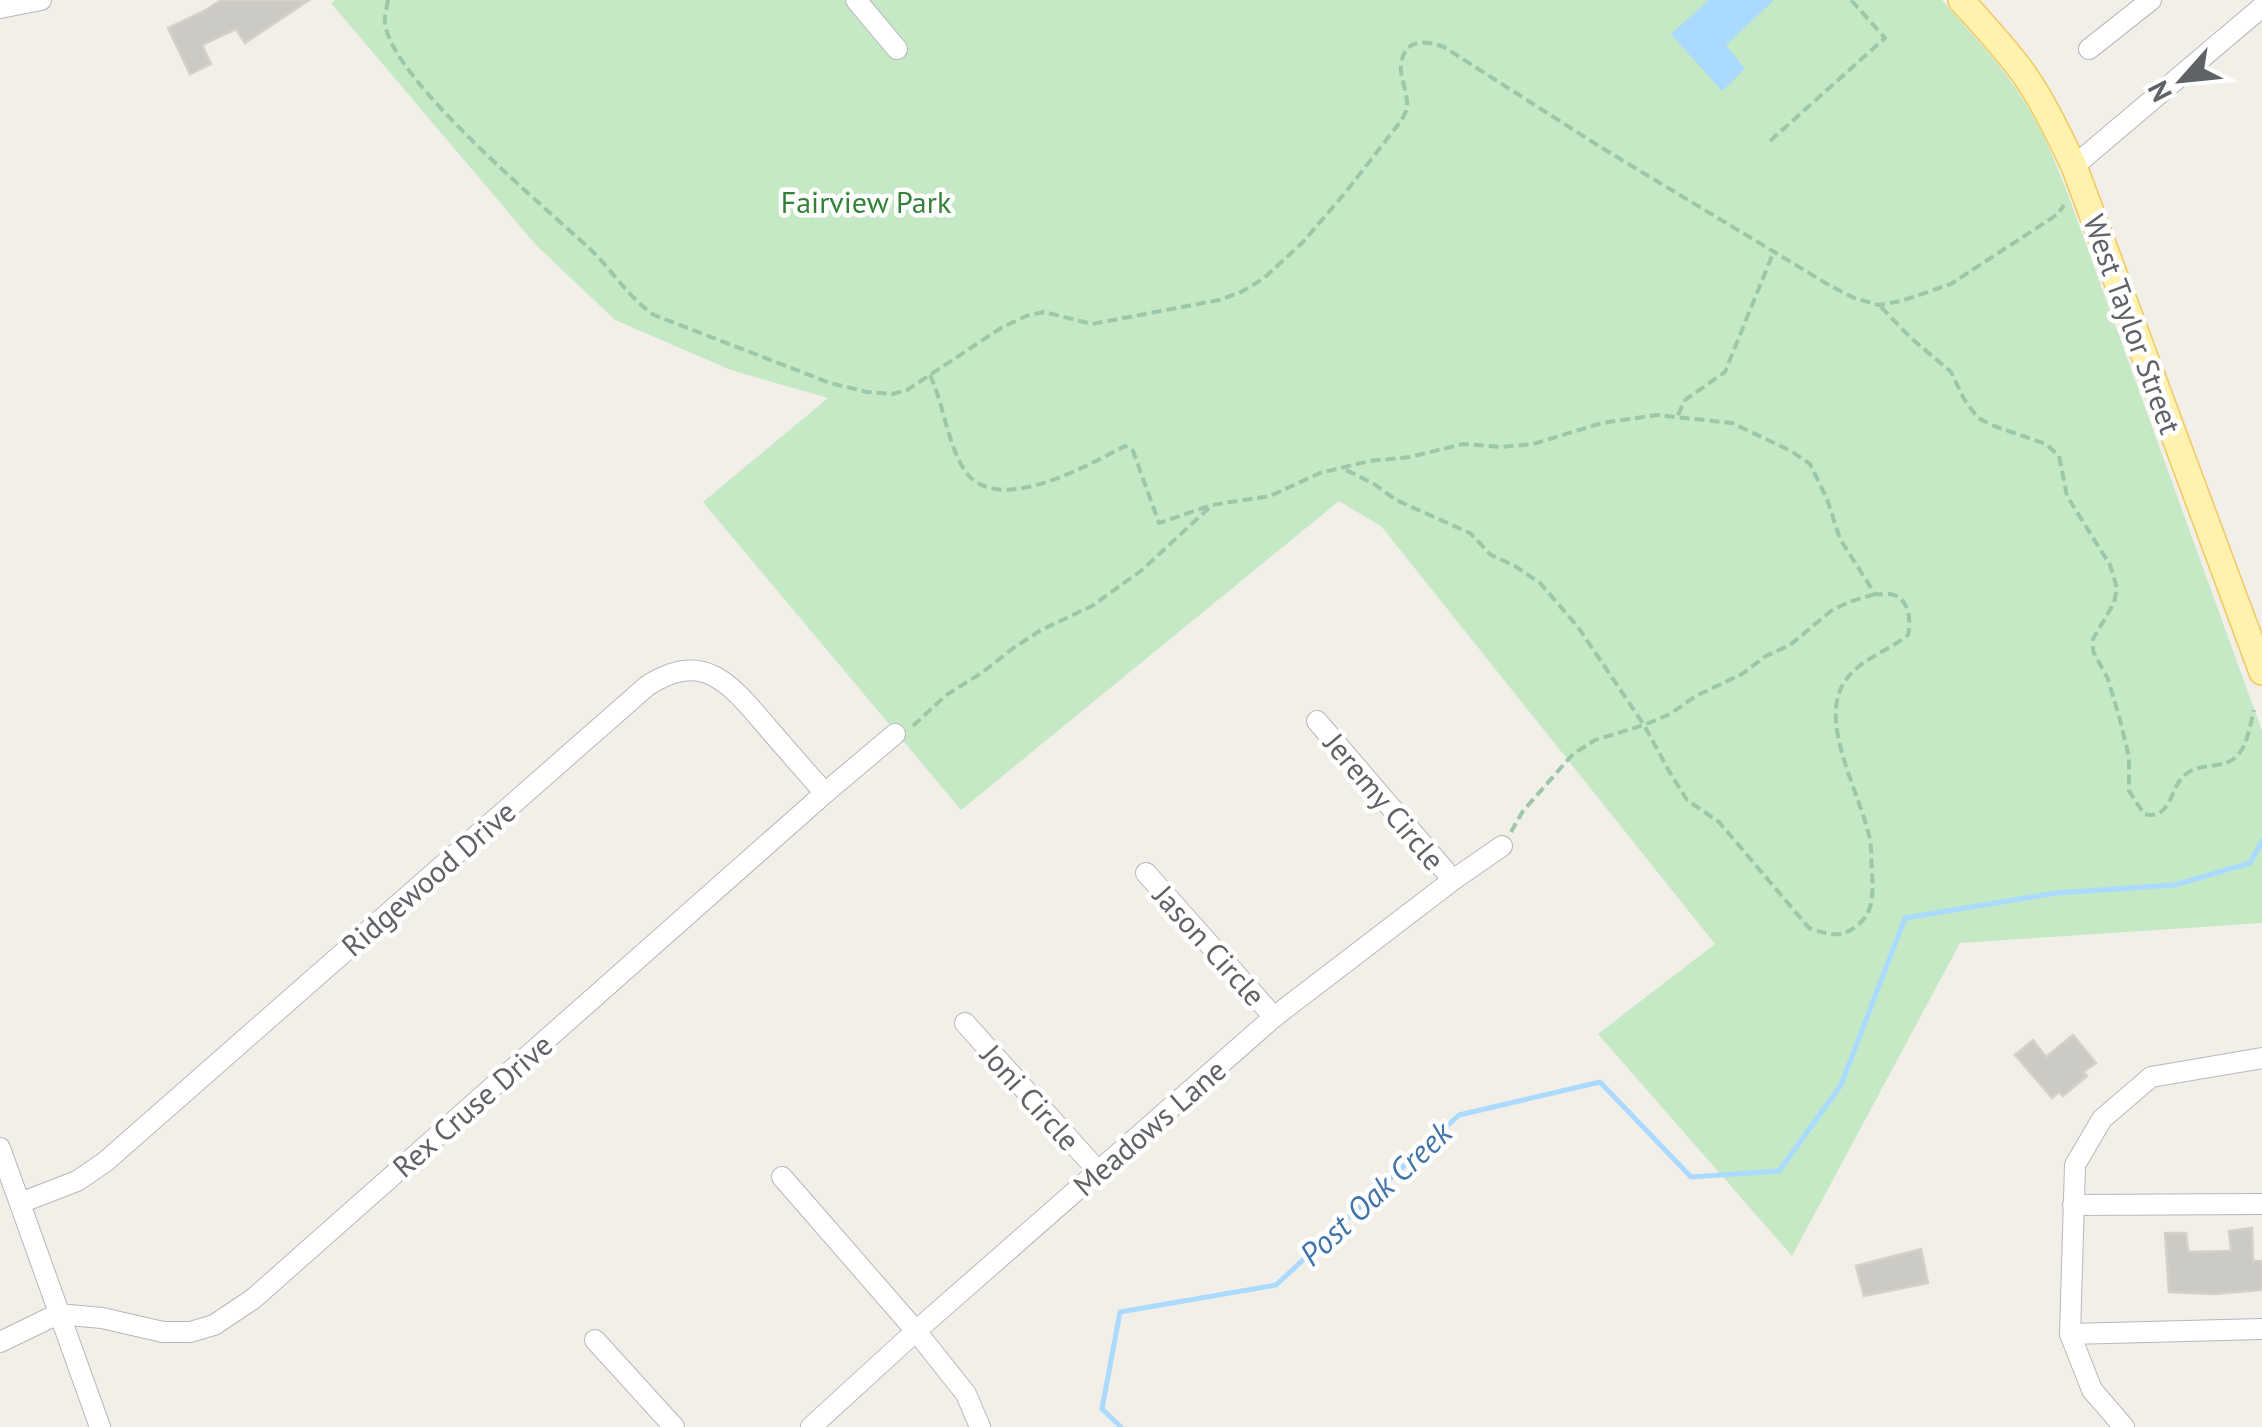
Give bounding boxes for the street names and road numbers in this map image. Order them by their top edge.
street label: West Taylor Street [2075,209,2191,439]
street label: Jeremy Circle [1315,723,1454,878]
street label: Ridgewood Drive [333,792,523,964]
street label: Jason Circle [1144,875,1275,1014]
street label: Rex Cruse Drive [384,1025,560,1185]
street label: Joni Circle [972,1034,1089,1158]
street label: Meadows Lane [1065,1050,1233,1204]

